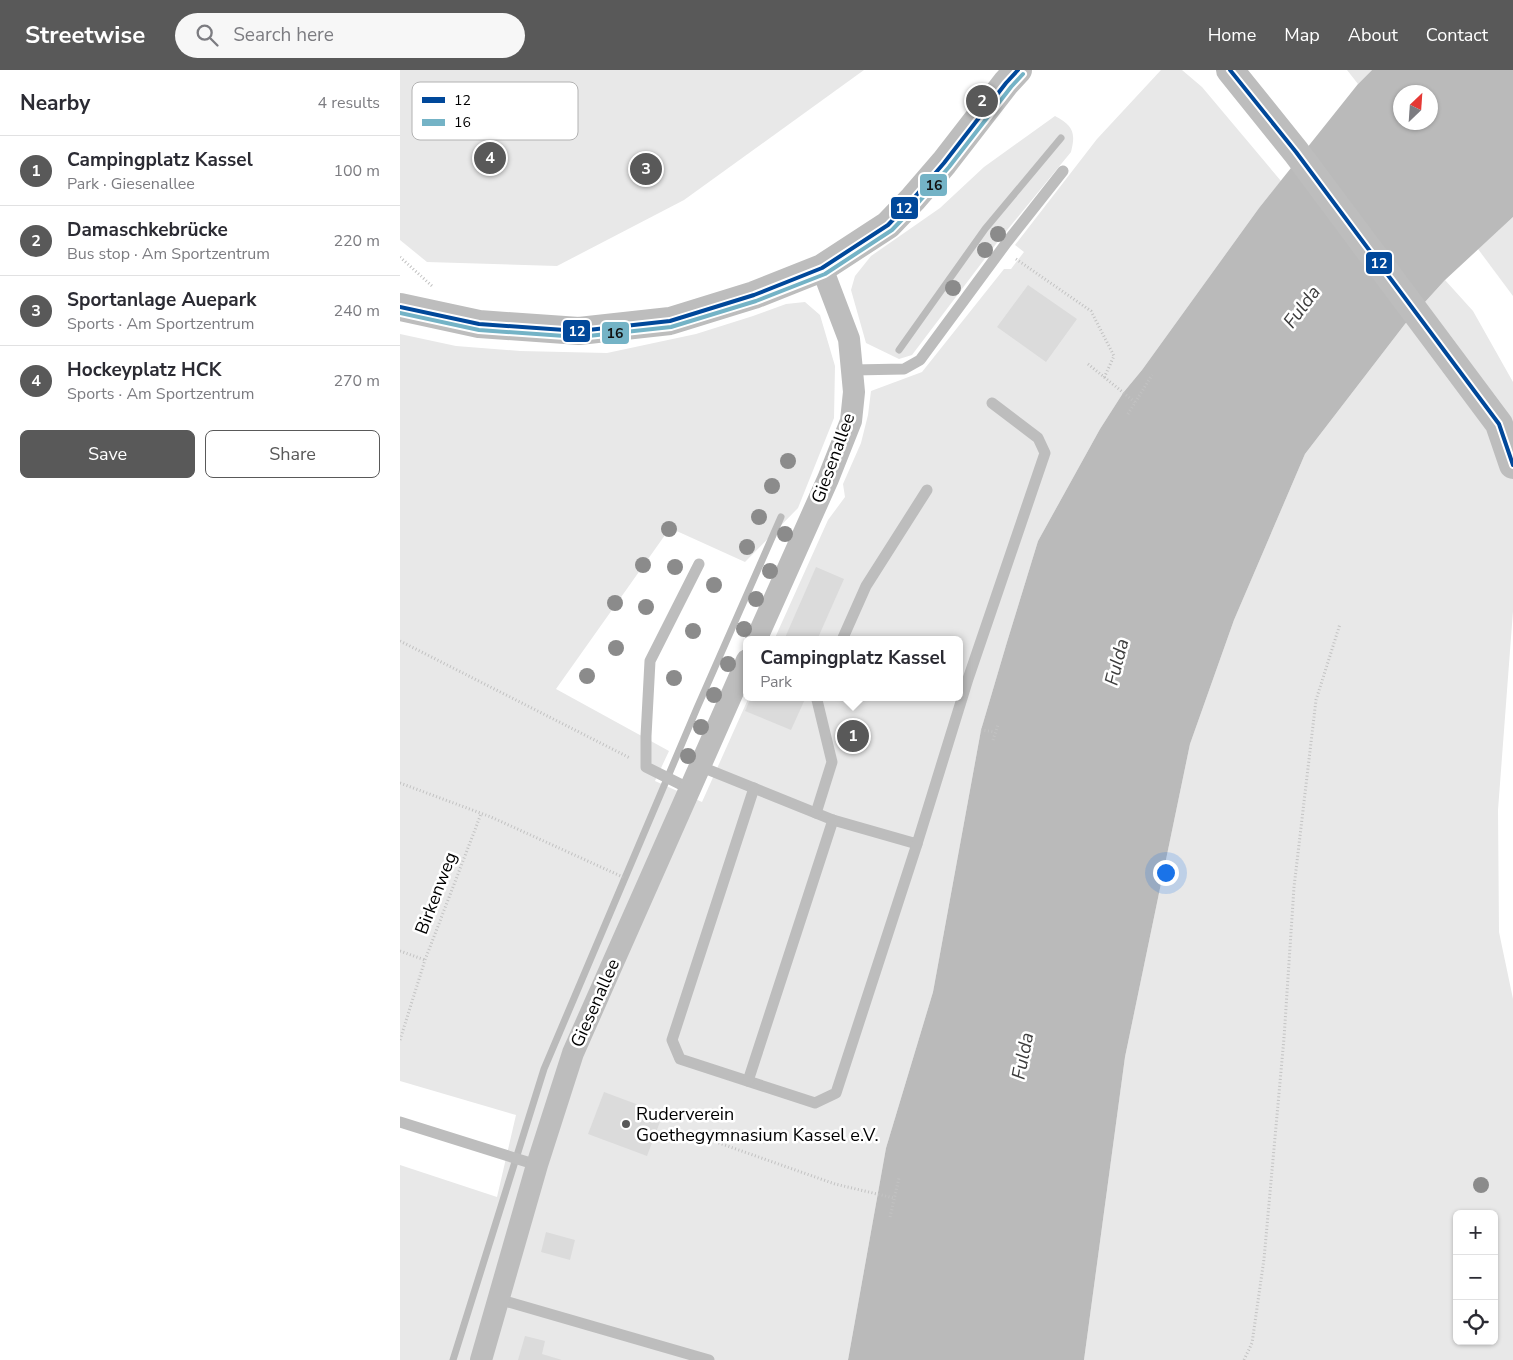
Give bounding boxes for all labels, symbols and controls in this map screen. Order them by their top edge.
search box [175,13,525,58]
text: Streetwise [25,19,145,51]
icon: search [193,21,221,49]
text: Search here [233,22,334,48]
text: Home [1208,23,1256,47]
text: Map [1284,23,1320,47]
text: About [1348,23,1398,47]
text: Contact [1426,23,1488,47]
legend [412,82,578,140]
pin: 2 [966,82,998,120]
north arrow [1393,85,1438,130]
text: Nearby [20,89,90,117]
text: 12 [454,91,471,110]
text: 4 results [318,92,380,114]
text: 16 [454,113,471,132]
pin: 4 [474,139,506,177]
text: Campingplatz Kassel [67,147,253,173]
pin: 3 [630,150,662,188]
text: 1 [31,160,41,182]
text: 100 m [333,160,380,182]
text: Park · Giesenallee [67,173,195,195]
line badge: 16 [919,173,948,197]
text: 16 [926,176,942,195]
line badge: 12 [890,196,919,220]
text: 12 [896,199,912,218]
text: Damaschkebrücke [67,217,228,243]
text: 2 [31,230,41,252]
text: 220 m [333,230,380,252]
text: Bus stop · Am Sportzentrum [67,243,270,265]
line badge: 12 [1365,251,1393,275]
text: 12 [1371,254,1387,273]
water label: Fulda [1277,280,1327,334]
text: Sportanlage Auepark [67,287,256,313]
text: 3 [31,300,41,322]
text: 240 m [333,300,380,322]
text: Sports · Am Sportzentrum [67,313,255,335]
line badge: 12 [562,319,591,343]
line badge: 16 [601,321,630,345]
text: 12 [569,322,585,341]
text: 16 [607,324,623,343]
text: Hockeyplatz HCK [67,357,221,383]
text: 4 [31,370,41,392]
text: 270 m [333,370,380,392]
text: Sports · Am Sportzentrum [67,383,255,405]
street label: Giesenallee [806,409,860,507]
button: Save [20,430,195,478]
button: Share [205,430,380,478]
popup [743,636,963,701]
water label: Fulda [1099,636,1135,688]
text: Campingplatz Kassel [760,645,946,671]
text: Park [760,671,792,693]
pin: 1 [837,717,869,755]
street label: Birkenweg [409,848,463,938]
your location [1153,860,1179,886]
street label: Giesenallee [565,955,625,1051]
water label: Fulda [1006,1030,1040,1082]
place label: Ruderverein Goethegymnasium Kassel e.V. [636,1102,879,1147]
marker: Ruderverein Goethegymnasium Kassel e.V. [620,1118,632,1130]
map controls [1453,1210,1498,1345]
button: + [1453,1210,1498,1255]
button: − [1453,1255,1498,1300]
button: locate [1453,1300,1498,1345]

